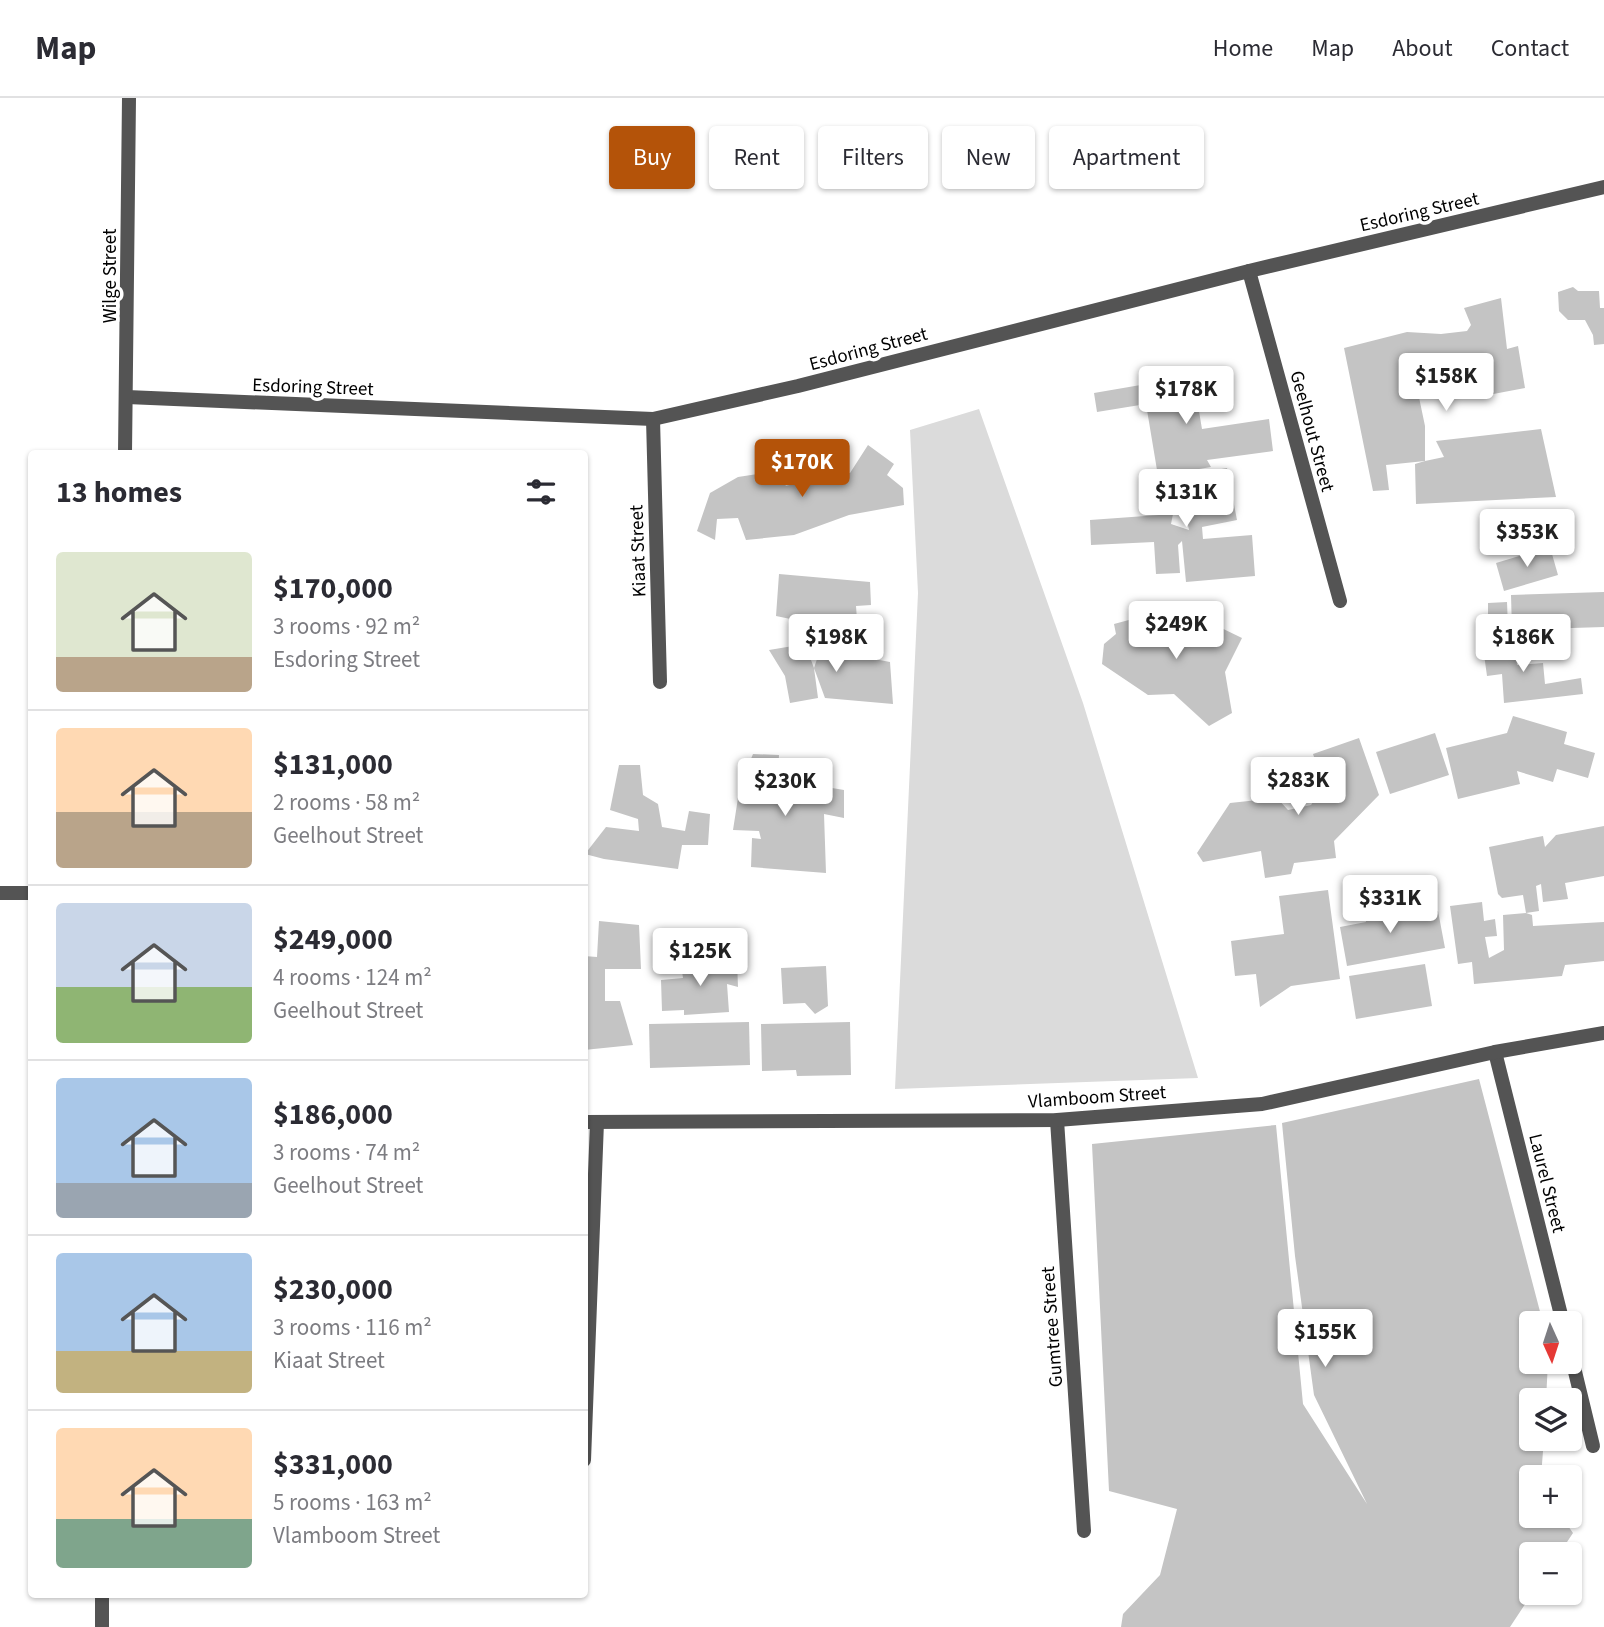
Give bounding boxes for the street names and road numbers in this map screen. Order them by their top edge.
street label: Esdoring Street [1357,186,1482,239]
street label: Wilge Street [97,228,124,323]
street label: Esdoring Street [806,321,931,378]
street label: Geelhout Street [1282,368,1341,495]
street label: Esdoring Street [252,372,375,403]
street label: Kiaat Street [623,504,654,598]
street label: Vlamboom Street [1027,1079,1168,1116]
street label: Laurel Street [1521,1131,1572,1236]
street label: Gumtree Street [1035,1265,1070,1388]

